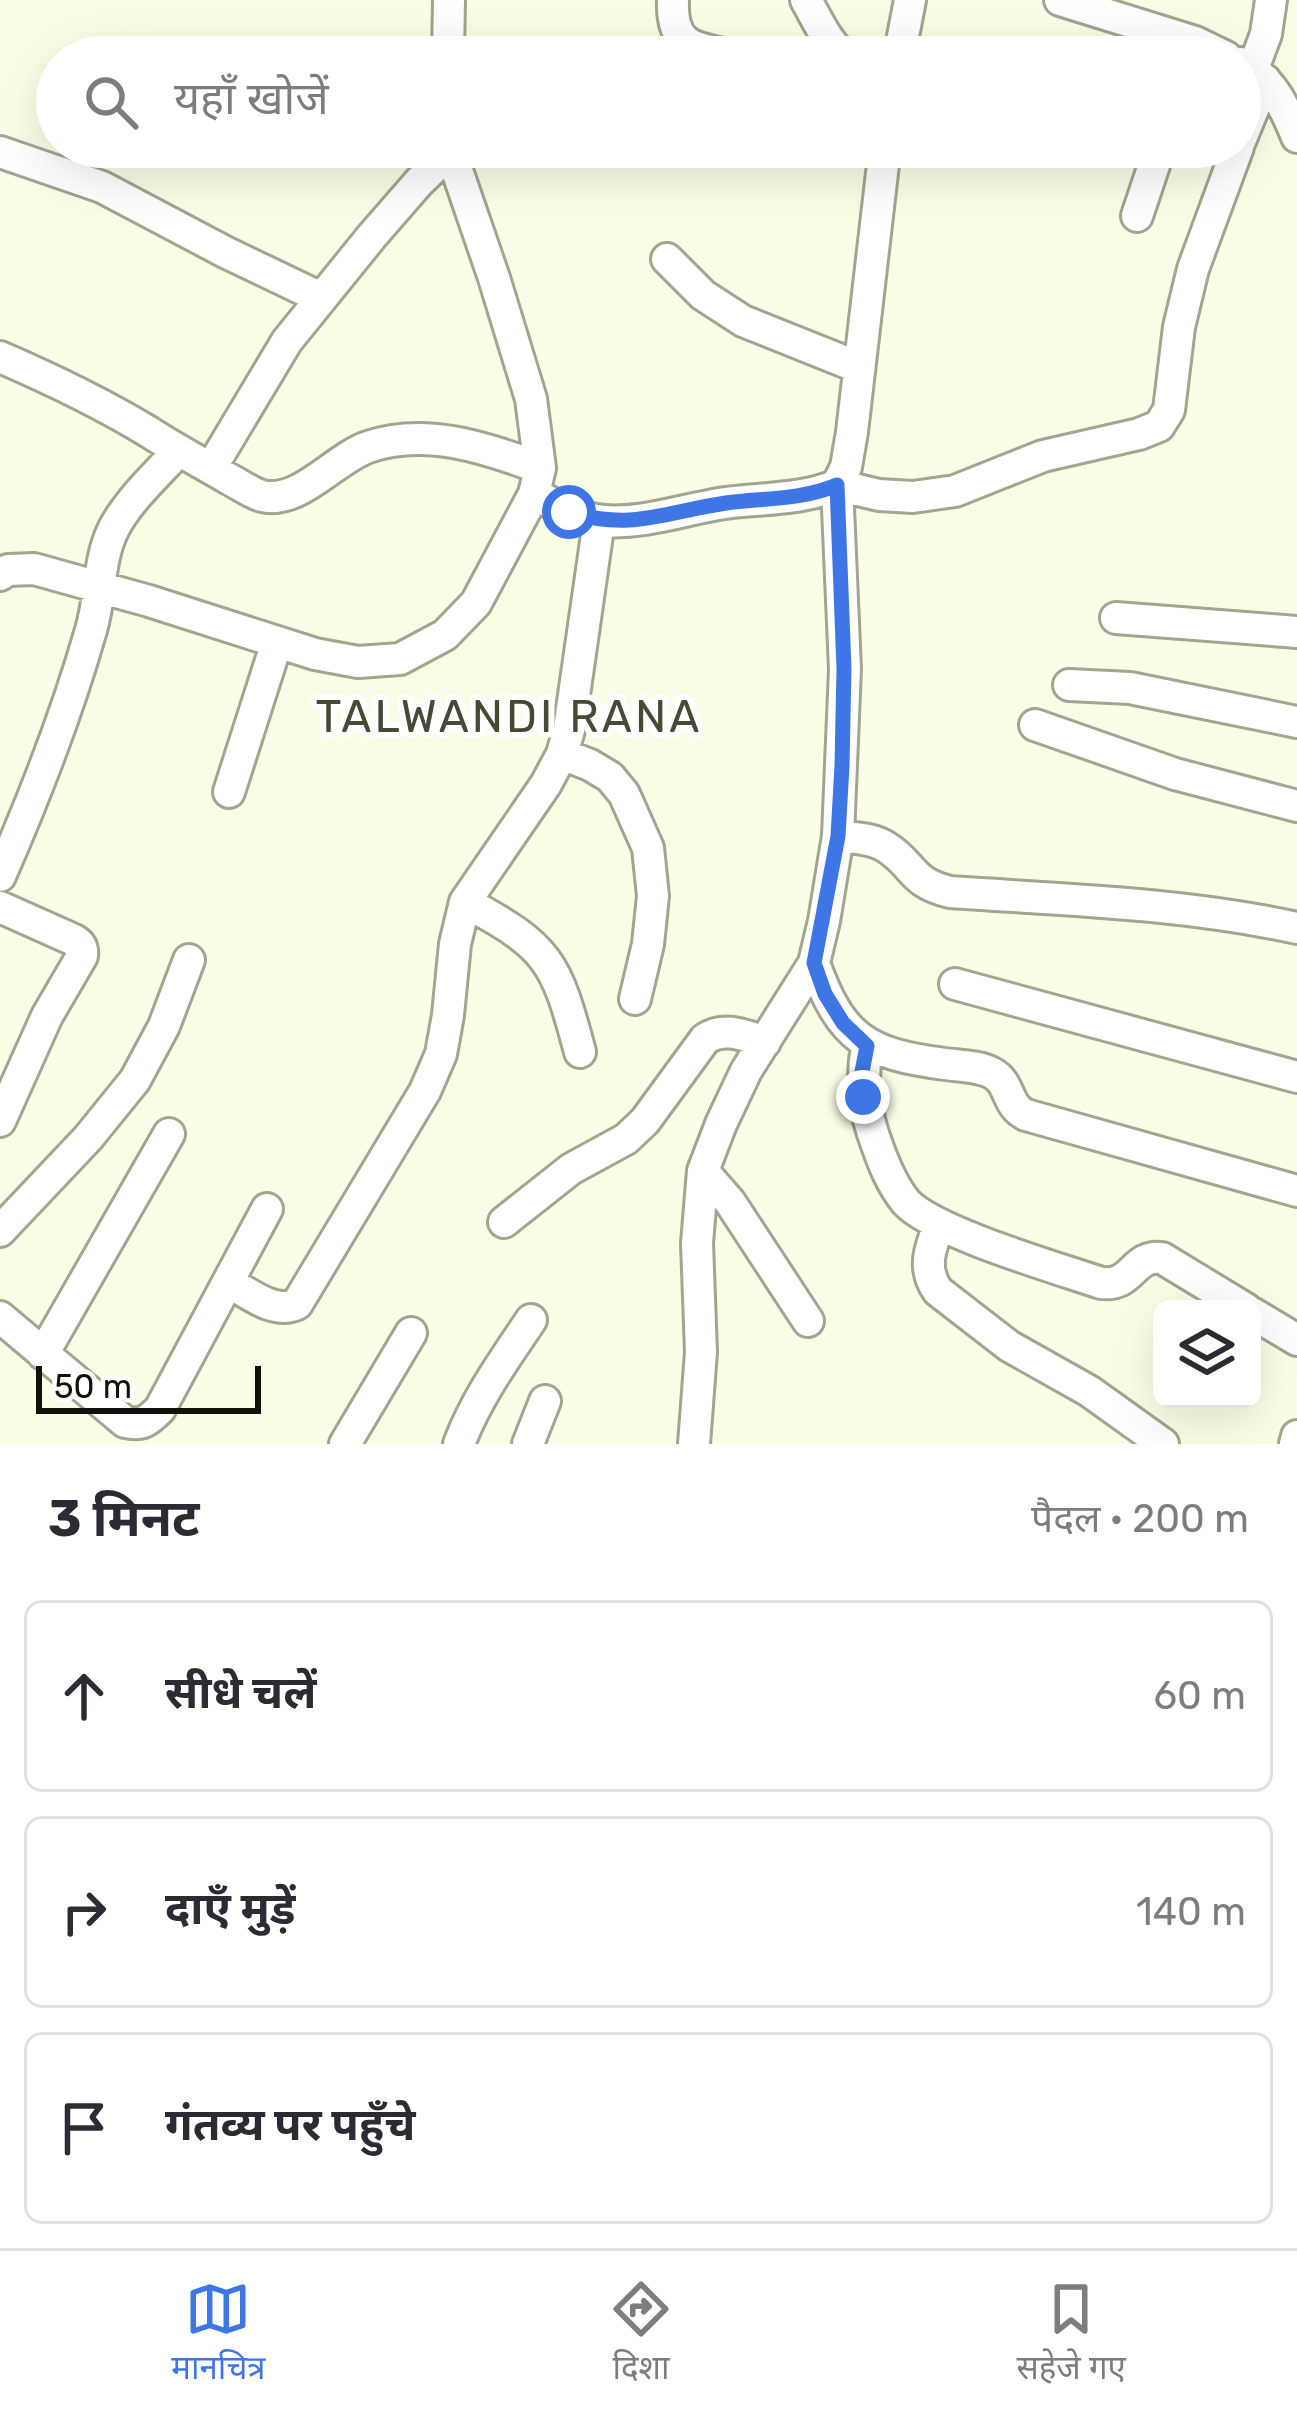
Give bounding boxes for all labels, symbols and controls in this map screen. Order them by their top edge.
search box [36,36,1261,168]
icon: search [78,69,144,135]
text: यहाँ खोजें [174,72,329,125]
route start [542,485,596,539]
district label: TALWANDI RANA [316,690,702,743]
route end [836,1070,890,1124]
map controls [1153,1300,1261,1408]
button: layers [1153,1300,1261,1408]
scale bar [36,1360,261,1413]
text: 50 m [54,1367,132,1406]
text: 3 मिनट [48,1488,200,1549]
text: पैदल · 200 m [1031,1496,1249,1542]
icon: ahead [51,1663,117,1729]
text: सीधे चलें [165,1666,316,1719]
text: 60 m [1153,1673,1246,1719]
icon: right [51,1879,117,1945]
text: दाएँ मुड़ें [165,1882,295,1935]
text: 140 m [1136,1889,1246,1935]
icon: arrive [51,2095,117,2161]
text: गंतव्य पर पहुँचे [165,2098,416,2151]
tab: मानचित्र [171,2276,266,2392]
tab: दिशा [608,2276,674,2392]
tab: सहेजे गए [1017,2276,1126,2392]

